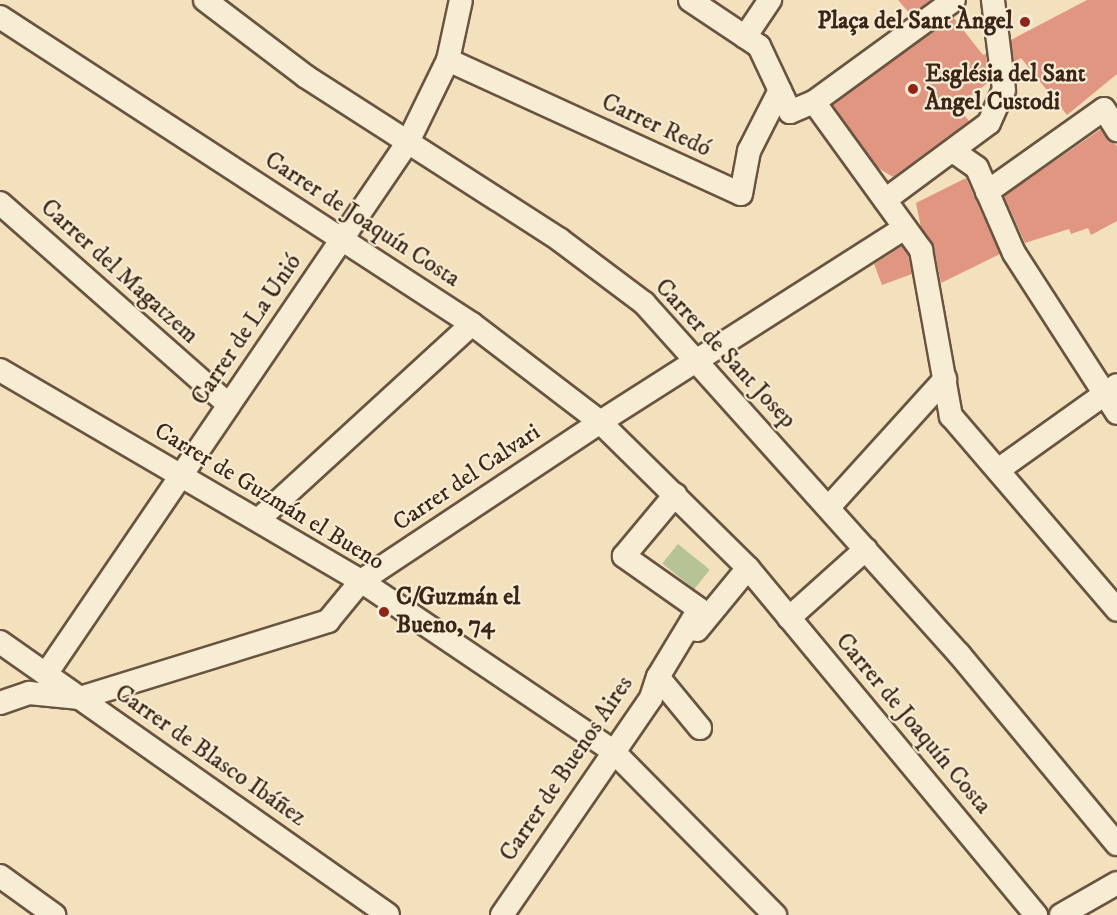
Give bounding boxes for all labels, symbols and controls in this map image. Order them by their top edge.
place label: Plaça del Sant Àngel [817,8,1013,36]
marker: Plaça del Sant Àngel [1018,15,1032,29]
place label: Església del Sant Àngel Custodi [925,61,1085,117]
marker: Església del Sant Àngel Custodi [906,82,920,96]
street label: Carrer Redó [597,88,715,164]
street label: Carrer de Joaquín Costa [259,146,465,294]
street label: Carrer del Magatzem [34,194,204,350]
street label: Carrer de La Unió [186,249,308,411]
street label: Carrer de Sant Josep [648,273,802,435]
street label: Carrer de Guzmán el Bueno [149,417,389,577]
street label: Carrer del Calvari [388,418,546,538]
place label: C/Guzmán el Bueno, 74 [396,584,520,640]
marker: C/Guzmán el Bueno, 74 [377,605,391,619]
street label: Carrer de Joaquín Costa [829,628,997,820]
street label: Carrer de Buenos Aires [494,671,640,867]
street label: Carrer de Blasco Ibáñez [109,679,311,833]

